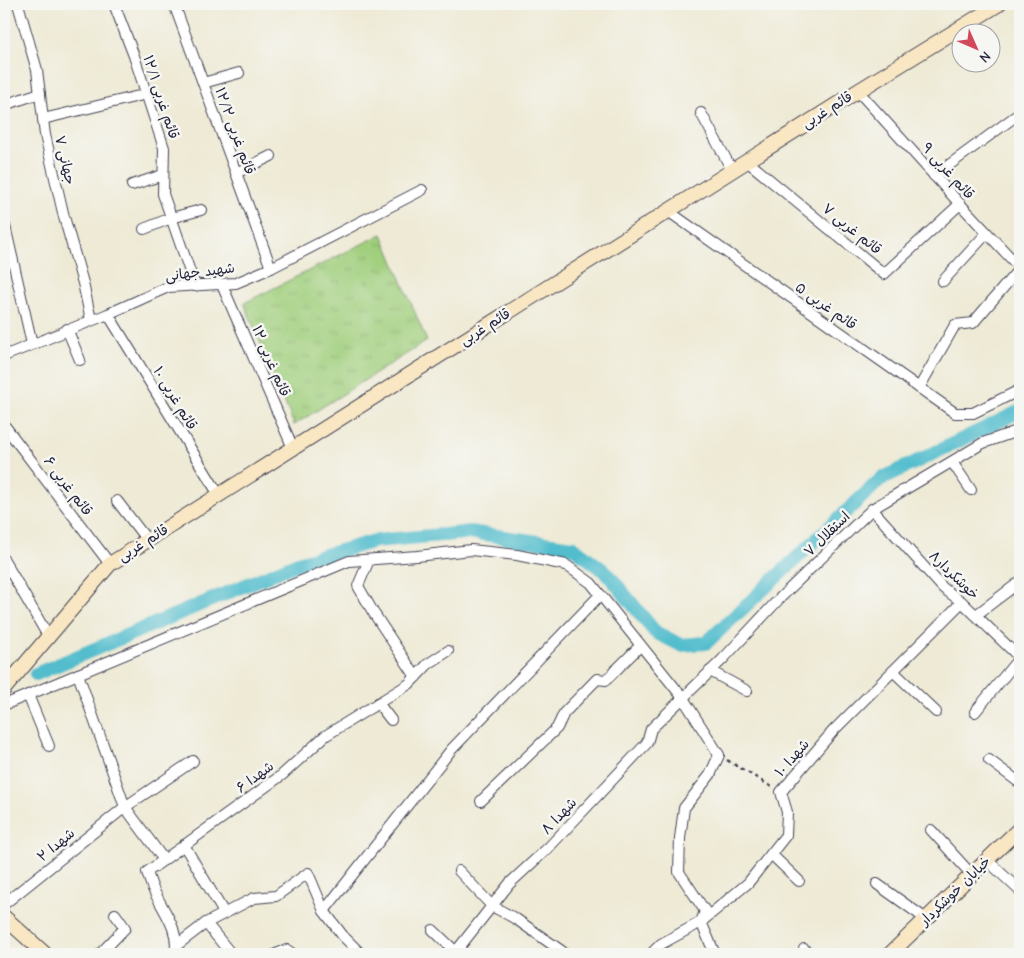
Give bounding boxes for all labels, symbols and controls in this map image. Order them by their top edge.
north arrow [952,22,1002,72]
text: N [976,48,994,66]
street label: قائم غربی ۱۲/۱ [138,53,183,142]
street label: قائم غربی ۱۲/۲ [210,85,259,178]
street label: قائم غربی [799,88,857,134]
street label: جهانی ۷ [51,134,79,186]
street label: قائم غربی ۹ [917,139,978,204]
street label: قائم غربی ۷ [818,200,885,260]
street label: شهید جهانی [164,259,236,285]
street label: قائم غربی ۵ [791,279,860,335]
street label: قائم غربی [457,305,515,351]
street label: قائم غربی ۱۲ [247,323,294,400]
street label: قائم غربی ۱۰ [148,363,201,434]
street label: قائم غربی ۶ [39,453,96,520]
street label: استقلال ۷ [800,508,854,560]
street label: قائم غربی [115,521,173,567]
street label: خوشکردار۸ [926,547,982,603]
street label: شهدا ۱۰ [771,736,813,780]
street label: شهدا ۶ [233,758,277,796]
street label: شهدا ۸ [538,794,580,838]
street label: شهدا ۲ [34,825,78,865]
street label: خیابان خوشکردار [915,853,994,930]

